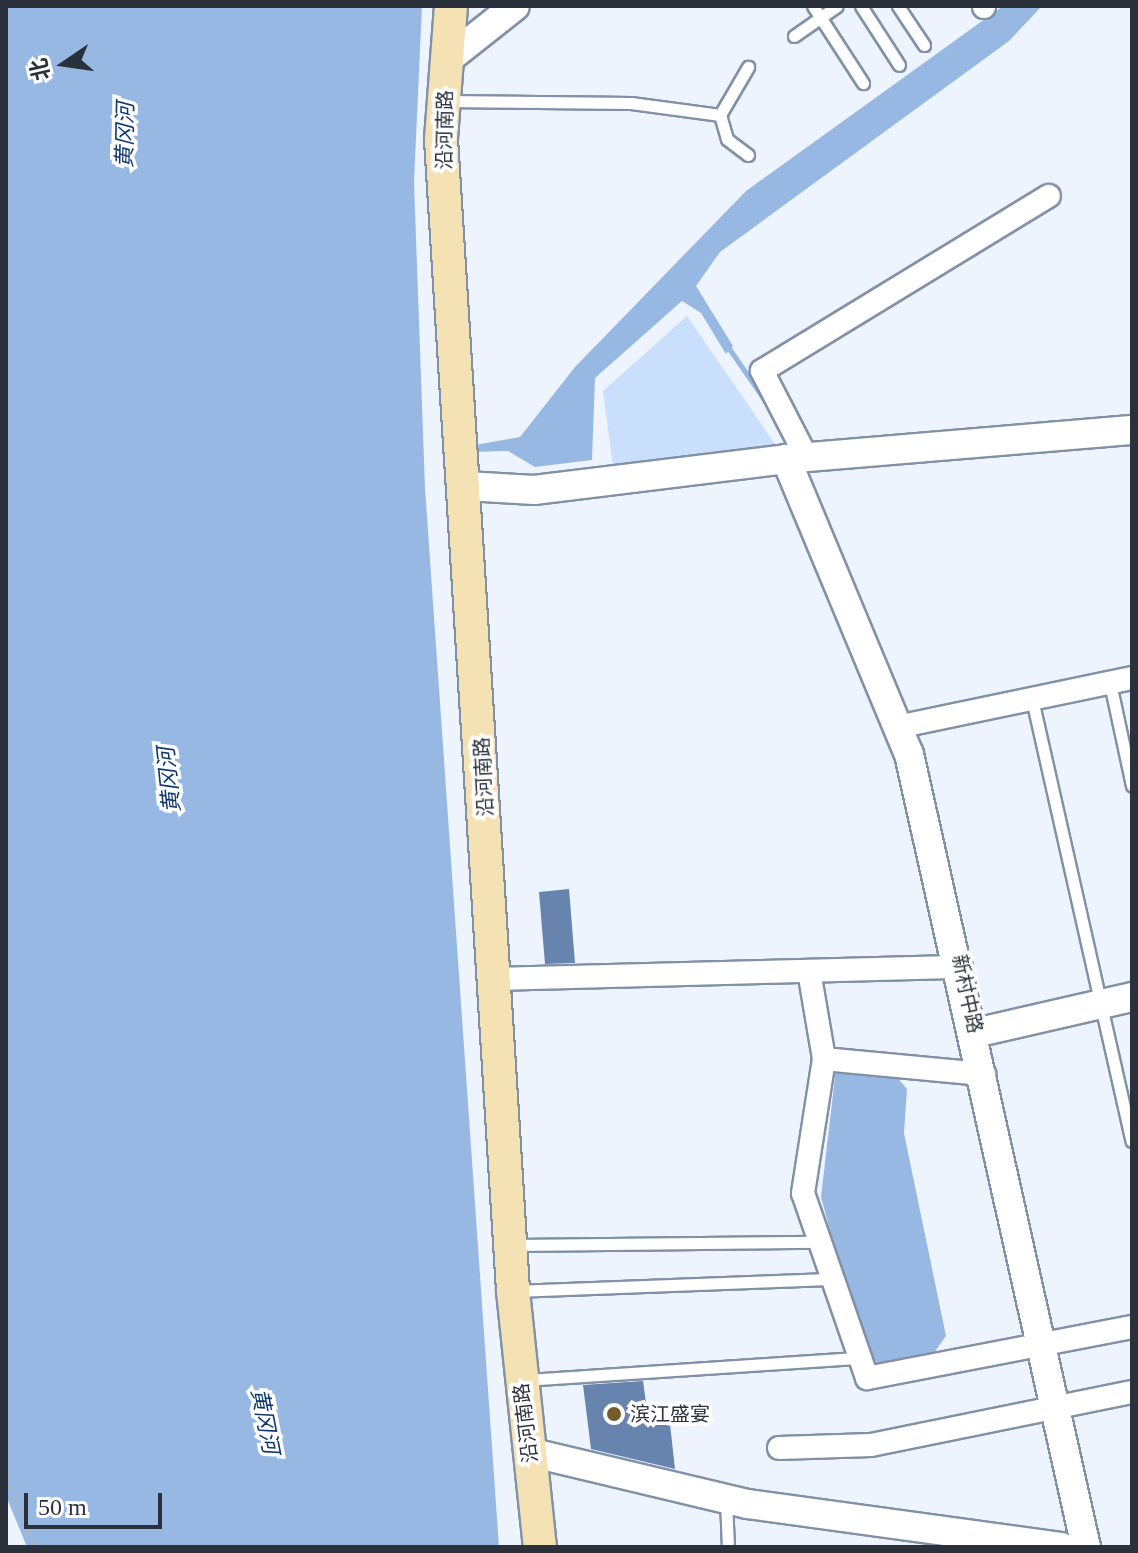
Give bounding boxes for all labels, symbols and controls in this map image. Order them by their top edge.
north arrow [24,24,104,104]
text: 北 [25,56,55,83]
street label: 沿河南路 [432,90,458,170]
water label: 黄冈河 [111,102,139,168]
street label: 沿河南路 [470,736,498,818]
water label: 黄冈河 [152,746,186,814]
street label: 新村中路 [947,952,987,1036]
street label: 沿河南路 [509,1382,543,1464]
water label: 黄冈河 [246,1386,284,1456]
place label: 滨江盛宴 [630,1402,710,1426]
marker: 滨江盛宴 [605,1405,623,1423]
scale bar [28,1477,166,1527]
text: 50 m [38,1494,87,1520]

